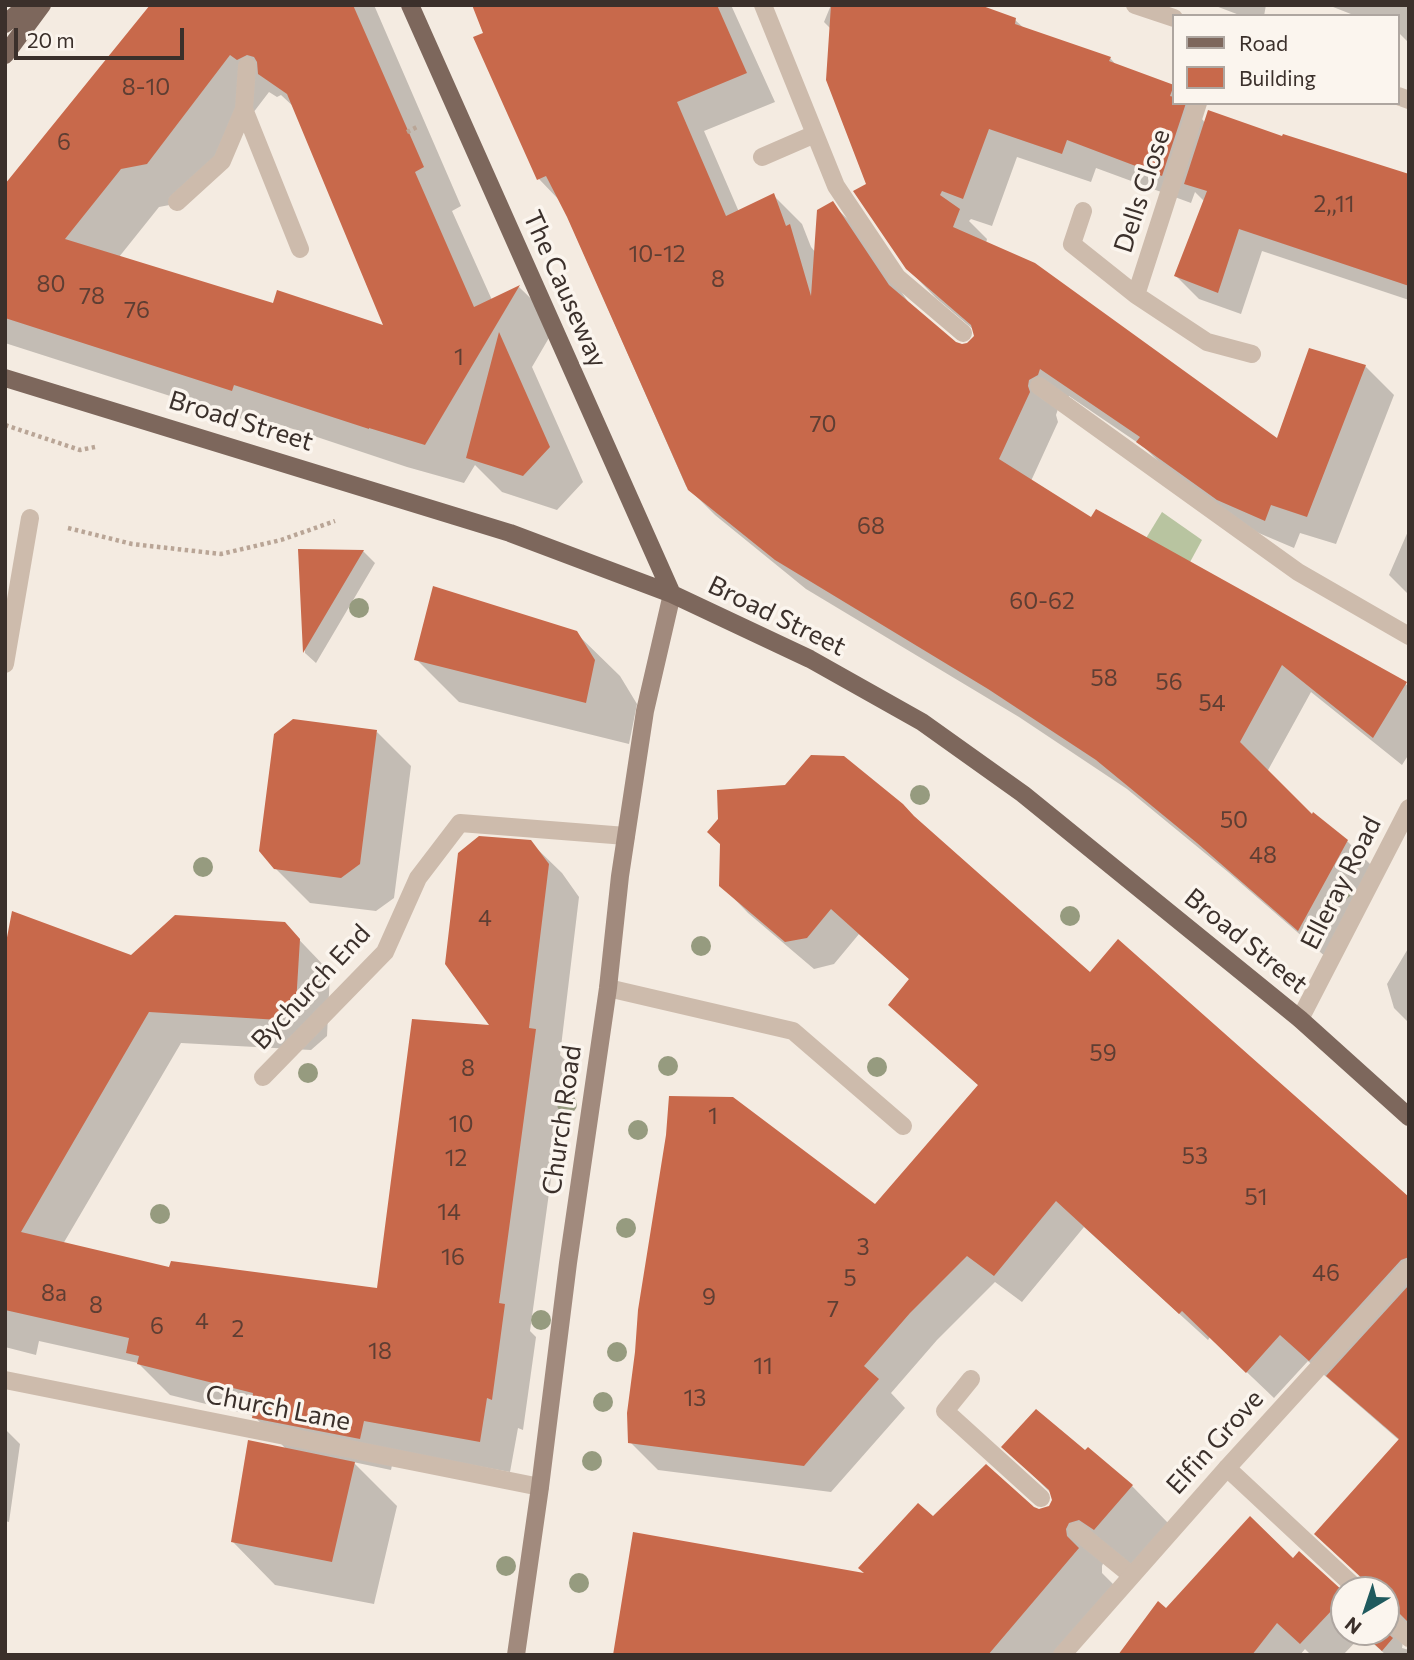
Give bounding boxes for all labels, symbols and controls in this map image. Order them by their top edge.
scale bar [18,14,187,58]
legend [1172,14,1400,105]
text: 20 m [27,27,75,52]
text: Road [1239,30,1288,55]
text: Building [1239,65,1316,90]
house number: 8-10 [122,73,170,101]
street label: Dells Close [1107,125,1177,257]
house number: 6 [57,128,71,156]
house number: 2,,11 [1313,190,1355,218]
street label: The Causeway [516,206,614,372]
house number: 10-12 [628,240,686,268]
house number: 8 [711,265,725,293]
house number: 80 [37,270,65,298]
house number: 78 [79,282,105,310]
house number: 76 [124,296,150,324]
house number: 1 [454,343,464,371]
street label: Broad Street [165,384,317,458]
house number: 70 [809,410,837,438]
house number: 68 [857,512,885,540]
street label: Broad Street [703,569,851,663]
house number: 60-62 [1009,587,1075,615]
house number: 58 [1090,664,1118,692]
house number: 56 [1155,668,1183,696]
house number: 54 [1198,689,1226,717]
house number: 50 [1220,806,1248,834]
street label: Elleray Road [1294,811,1388,955]
house number: 48 [1249,841,1277,869]
street label: Broad Street [1178,882,1314,1000]
house number: 4 [478,904,492,932]
street label: Bychurch End [245,918,377,1056]
house number: 59 [1089,1039,1117,1067]
street label: Church Road [536,1043,588,1197]
house number: 8 [461,1054,475,1082]
house number: 1 [708,1102,718,1130]
house number: 10 [449,1110,473,1138]
house number: 53 [1182,1142,1208,1170]
house number: 12 [445,1144,467,1172]
house number: 51 [1244,1183,1268,1211]
house number: 14 [437,1198,461,1226]
house number: 3 [856,1233,870,1261]
house number: 16 [441,1243,465,1271]
house number: 46 [1312,1259,1340,1287]
house number: 5 [843,1264,857,1292]
house number: 8a [41,1279,67,1307]
house number: 9 [702,1283,716,1311]
house number: 8 [89,1291,103,1319]
house number: 7 [827,1295,839,1323]
house number: 4 [195,1307,209,1335]
house number: 6 [150,1312,164,1340]
house number: 2 [232,1315,244,1343]
house number: 18 [368,1337,392,1365]
house number: 11 [753,1352,773,1380]
street label: Church Lane [203,1379,353,1437]
street label: Elfin Grove [1160,1383,1270,1501]
house number: 13 [684,1384,706,1412]
north arrow [1330,1576,1400,1646]
text: N [1340,1613,1366,1640]

